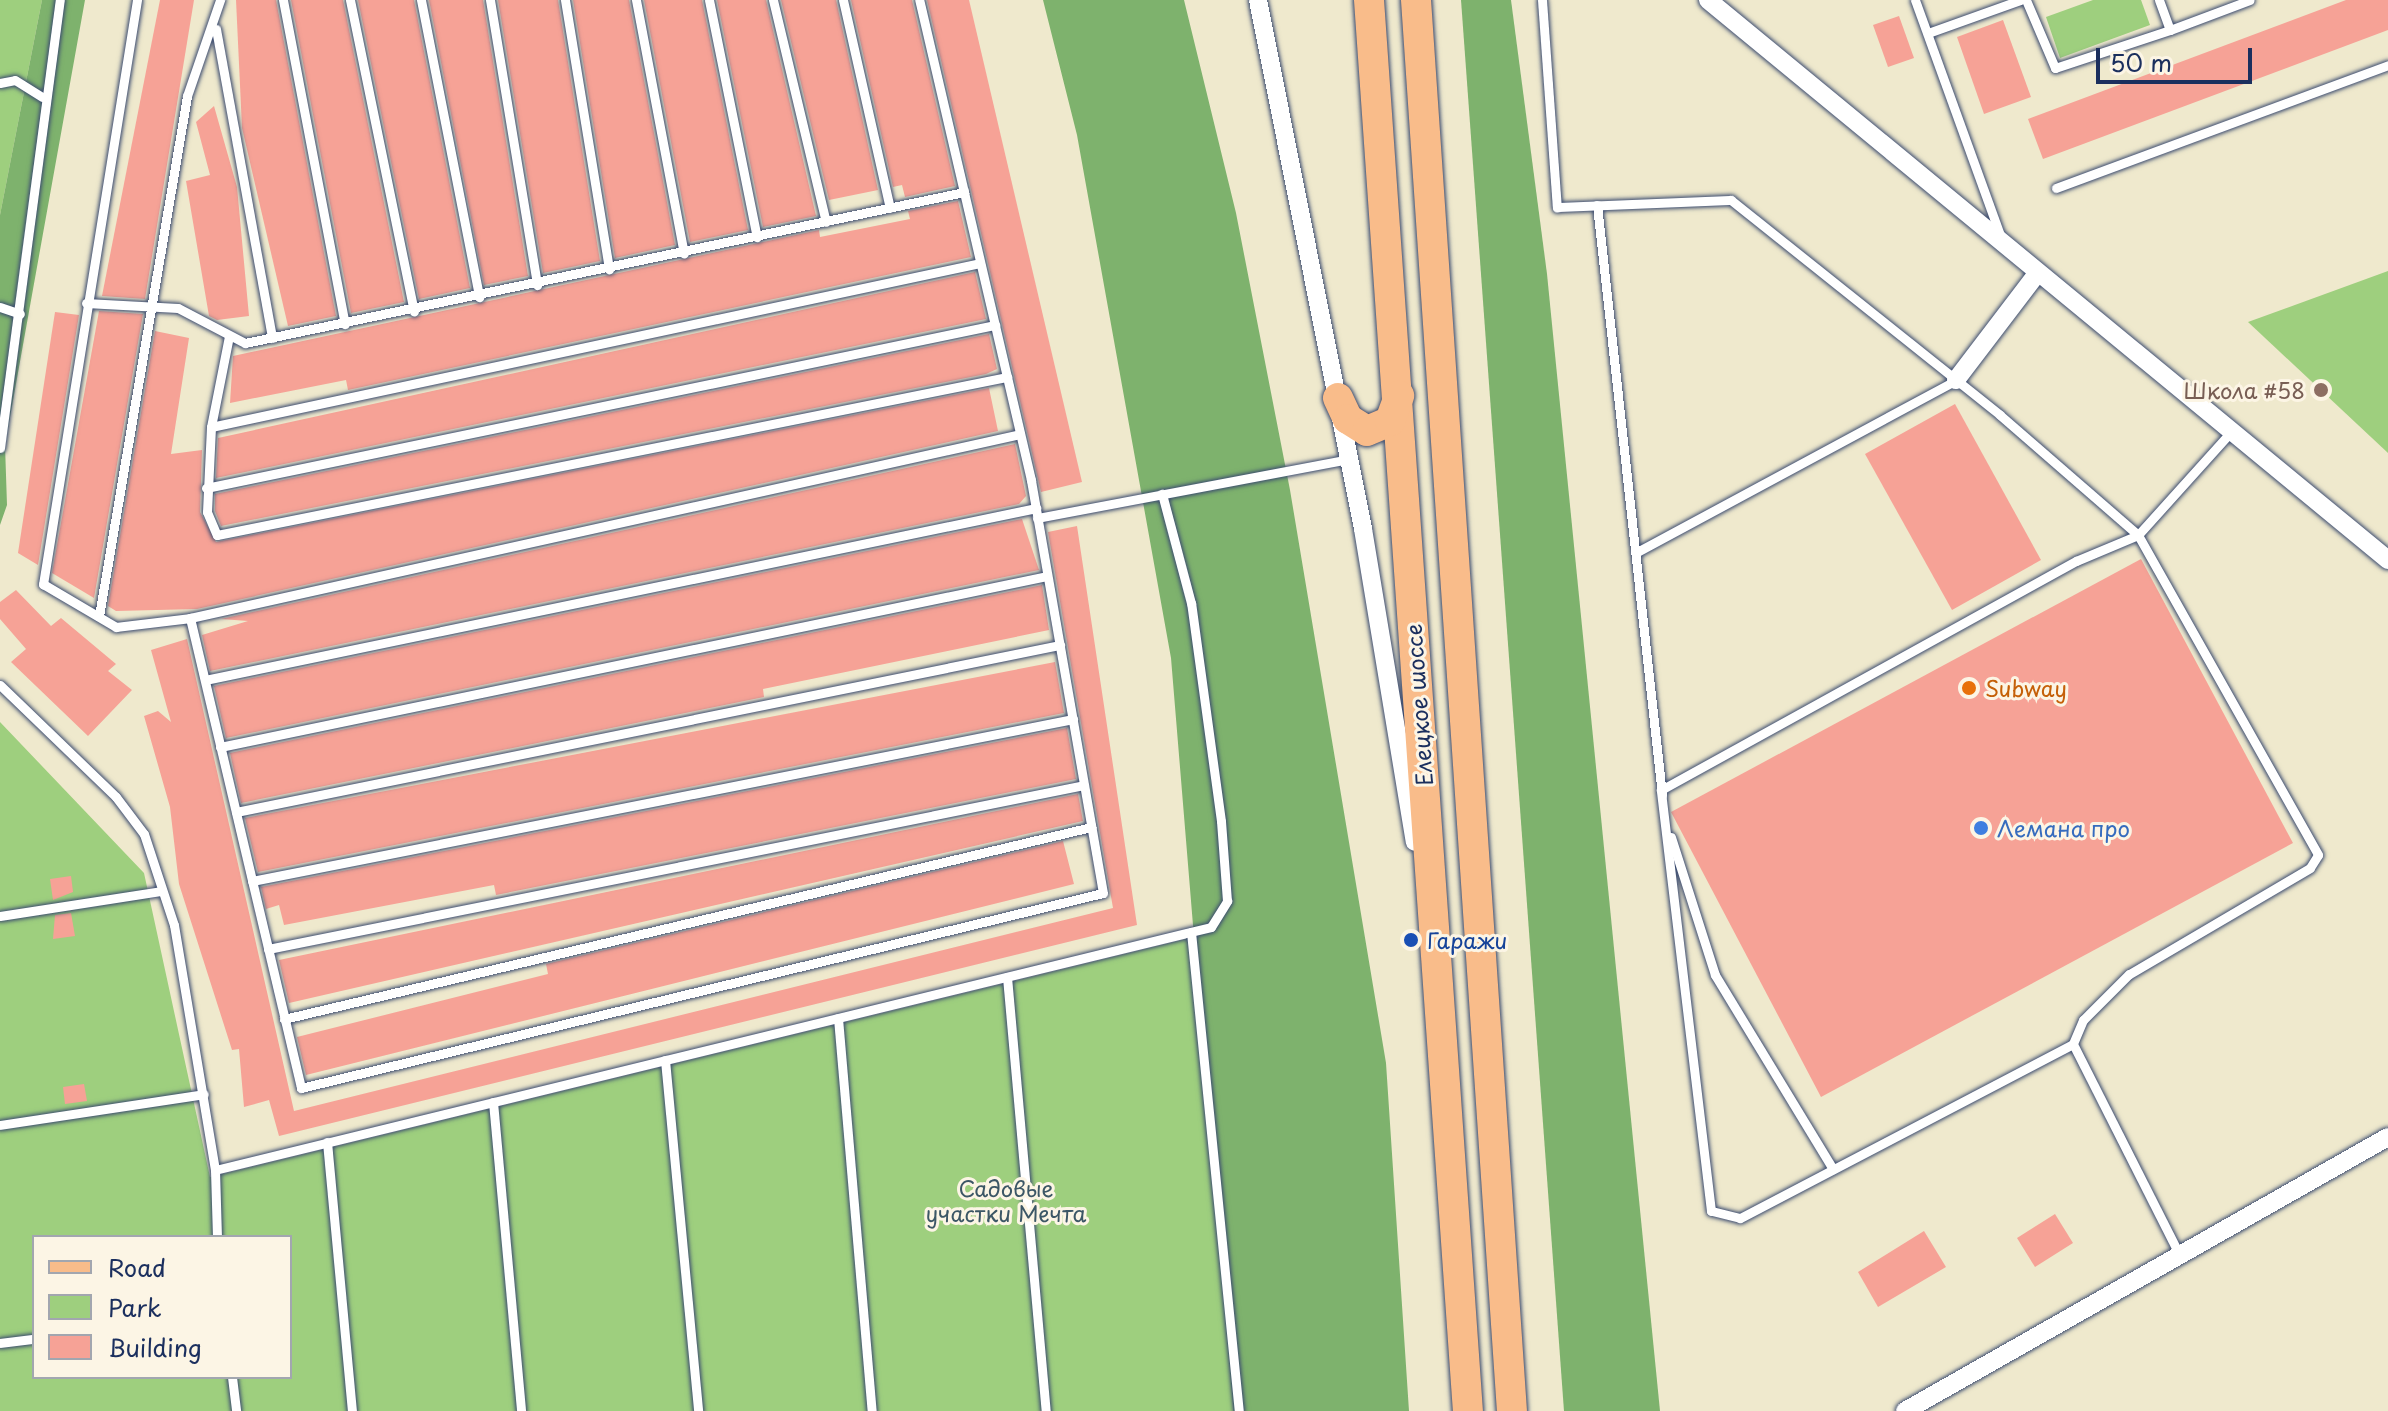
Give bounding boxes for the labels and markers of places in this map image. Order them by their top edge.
place label: Школа #58 [2183,377,2305,403]
marker: Школа #58 [2312,381,2330,399]
place label: Subway [1985,675,2067,701]
marker: Subway [1960,679,1978,697]
place label: Лемана про [1997,815,2131,841]
marker: Лемана про [1972,819,1990,837]
place label: Гаражи [1427,927,1507,953]
marker: Гаражи [1402,931,1420,949]

